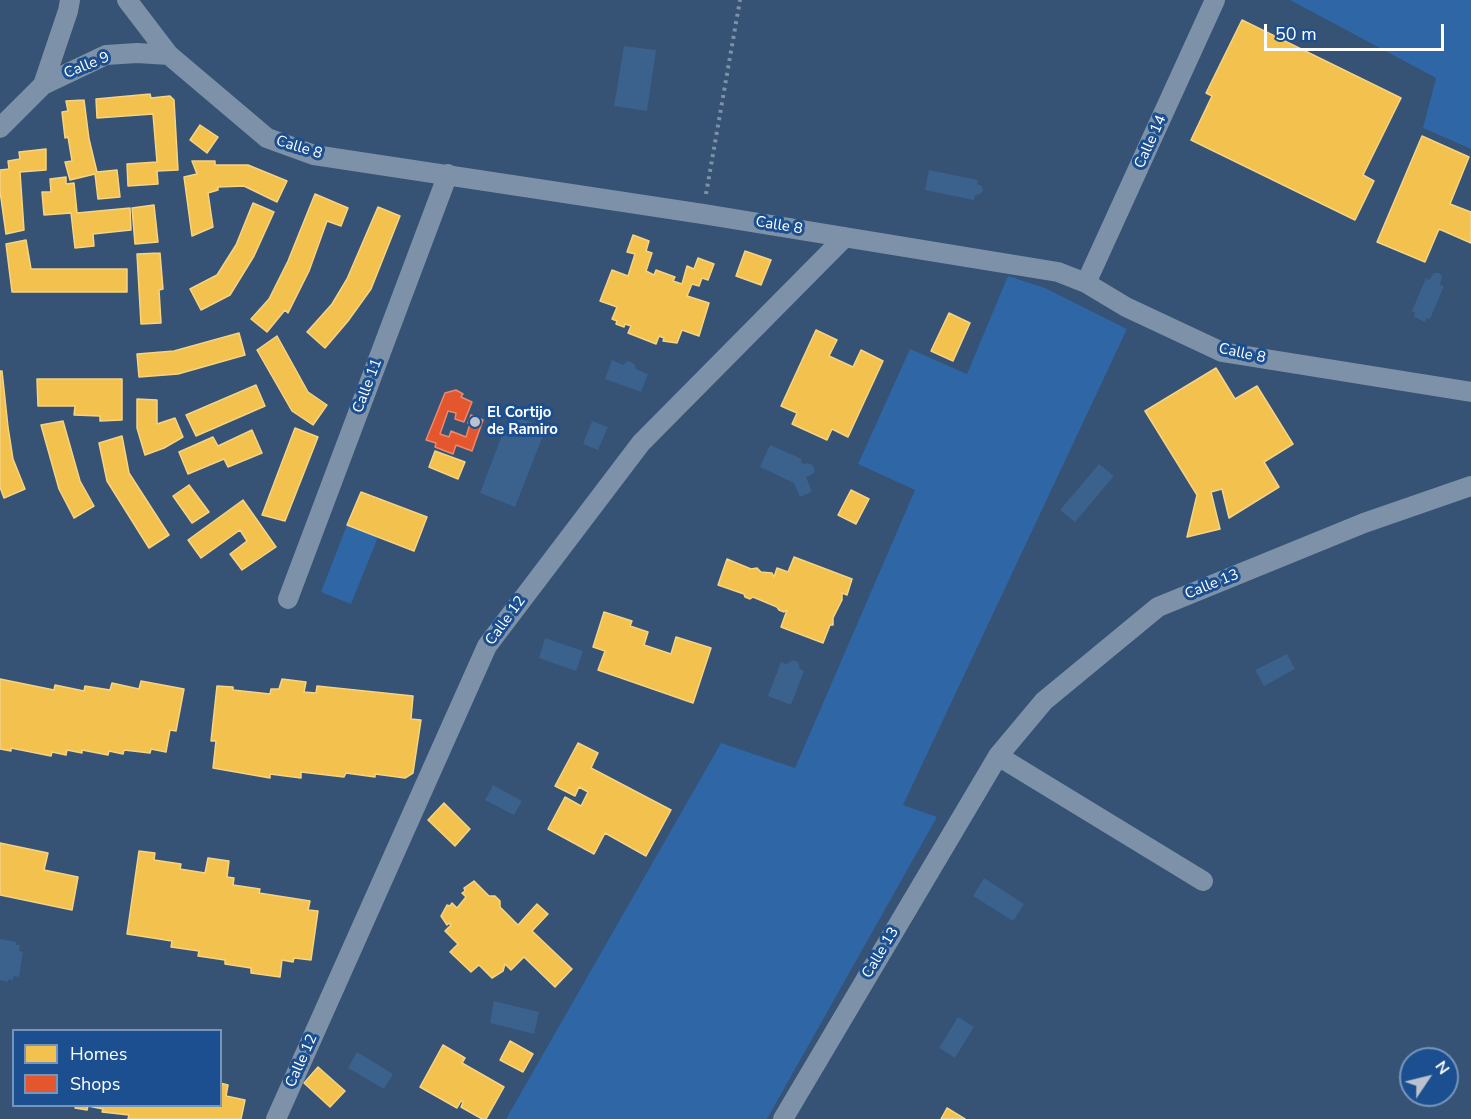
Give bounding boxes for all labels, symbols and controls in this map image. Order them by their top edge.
scale bar [1267,12,1447,50]
text: 50 m [1275,22,1317,46]
street label: Calle 9 [62,49,112,83]
street label: Calle 14 [1131,113,1171,171]
street label: Calle 8 [274,132,324,164]
street label: Calle 8 [754,213,804,239]
street label: Calle 8 [1217,340,1267,368]
street label: Calle 11 [349,356,387,416]
place label: El Cortijo de Ramiro [487,404,558,439]
marker: El Cortijo de Ramiro [468,415,482,429]
street label: Calle 13 [1182,566,1242,604]
street label: Calle 12 [482,593,530,649]
street label: Calle 13 [859,924,903,982]
legend [12,1029,222,1107]
street label: Calle 12 [282,1032,322,1090]
text: Homes [70,1042,127,1066]
north arrow [1399,1047,1459,1107]
text: N [1430,1057,1455,1079]
text: Shops [70,1072,120,1096]

